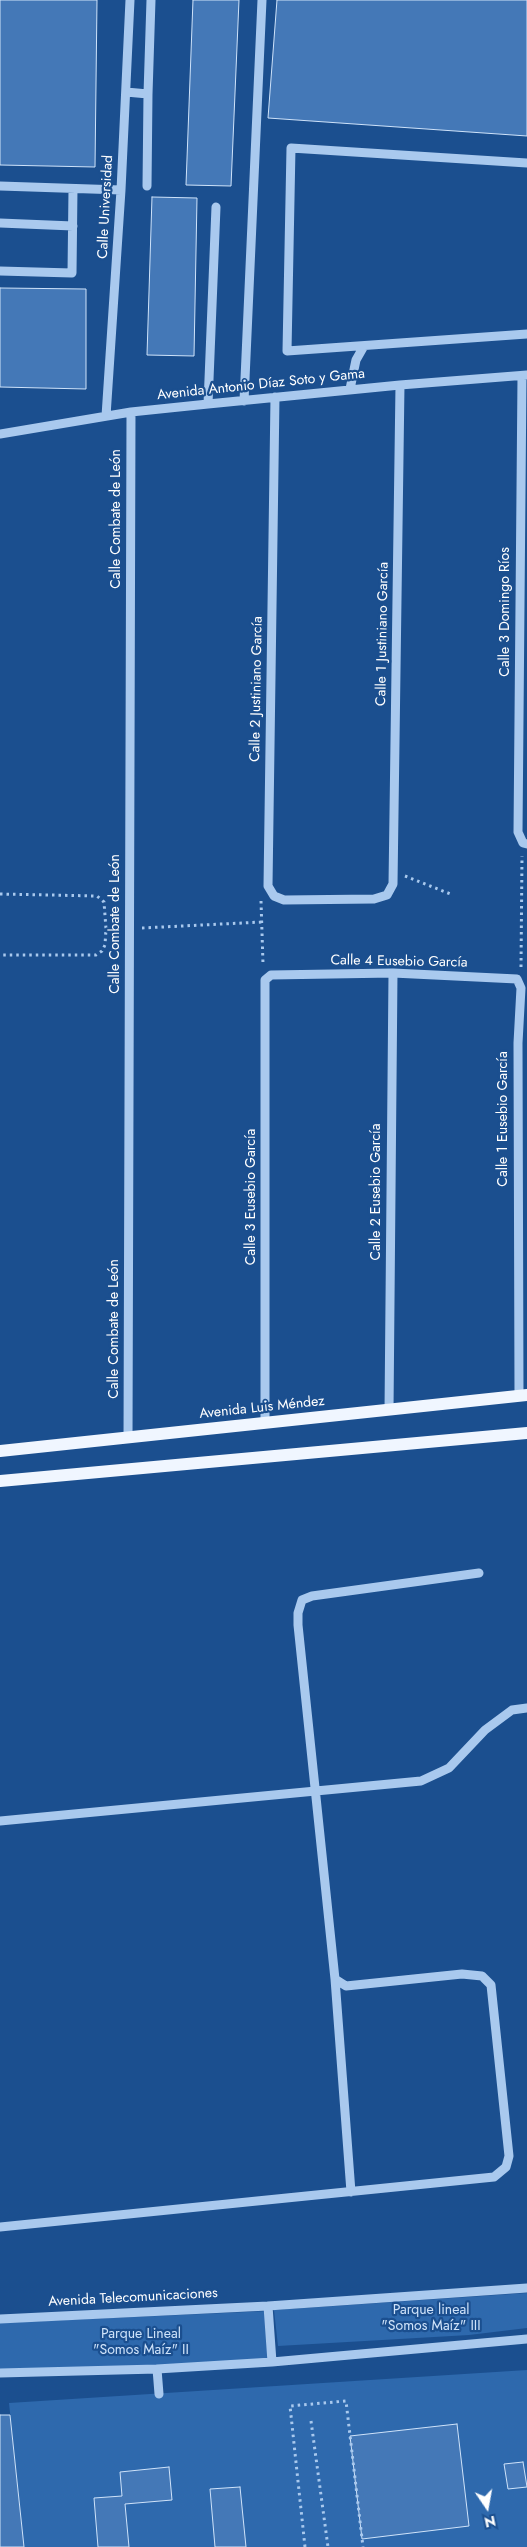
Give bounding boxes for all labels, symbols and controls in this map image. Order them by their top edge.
street label: Calle Universidad [95,155,117,259]
street label: Avenida Antonio Díaz Soto y Gama [156,366,366,404]
street label: Calle Combate de León [109,449,125,589]
street label: Calle 3 Domingo Ríos [498,547,514,677]
street label: Calle 1 Justiniano García [373,562,393,706]
street label: Calle 2 Justiniano García [247,616,267,762]
street label: Calle Combate de León [108,854,124,994]
street label: Calle 4 Eusebio García [330,952,468,972]
street label: Calle 1 Eusebio García [496,1051,512,1187]
street label: Calle 2 Eusebio García [369,1124,385,1260]
street label: Calle 3 Eusebio García [244,1129,260,1265]
street label: Calle Combate de León [107,1259,123,1399]
street label: Avenida Luis Méndez [199,1393,325,1423]
street label: Avenida Telecomunicaciones [48,2285,218,2311]
park label: Parque lineal "Somos Maíz" III [381,2303,481,2336]
park label: Parque Lineal "Somos Maíz" II [93,2327,189,2360]
north arrow [462,2482,512,2532]
text: N [483,2511,498,2533]

